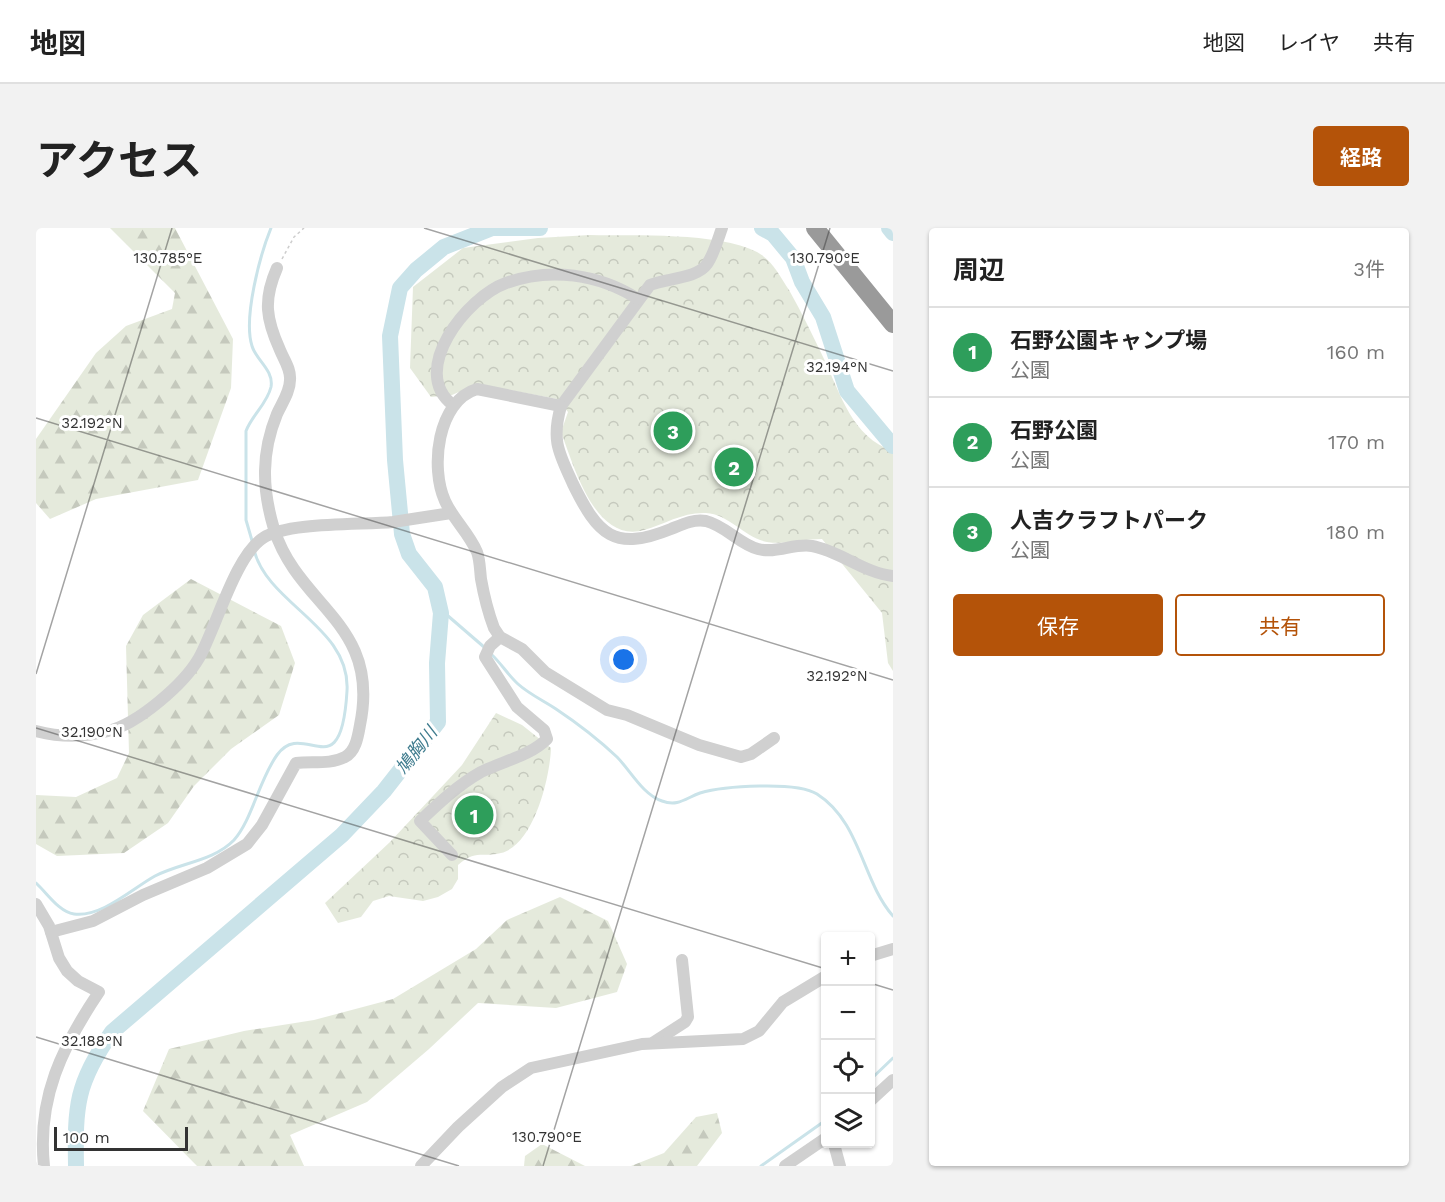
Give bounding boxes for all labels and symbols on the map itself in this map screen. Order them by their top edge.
text: 130.785°E [134,249,202,267]
text: 130.790°E [790,249,860,267]
text: 32.194°N [806,358,868,376]
pin: 3 [654,408,692,454]
text: 32.192°N [61,414,123,432]
pin: 2 [714,444,754,490]
your location [609,645,638,674]
text: 32.192°N [806,667,868,685]
water label: 鳩胸川 [391,721,442,778]
text: 32.190°N [61,723,123,741]
pin: 1 [454,792,494,838]
text: 32.188°N [61,1032,123,1050]
scale bar [54,1124,188,1152]
text: 130.790°E [512,1128,582,1146]

